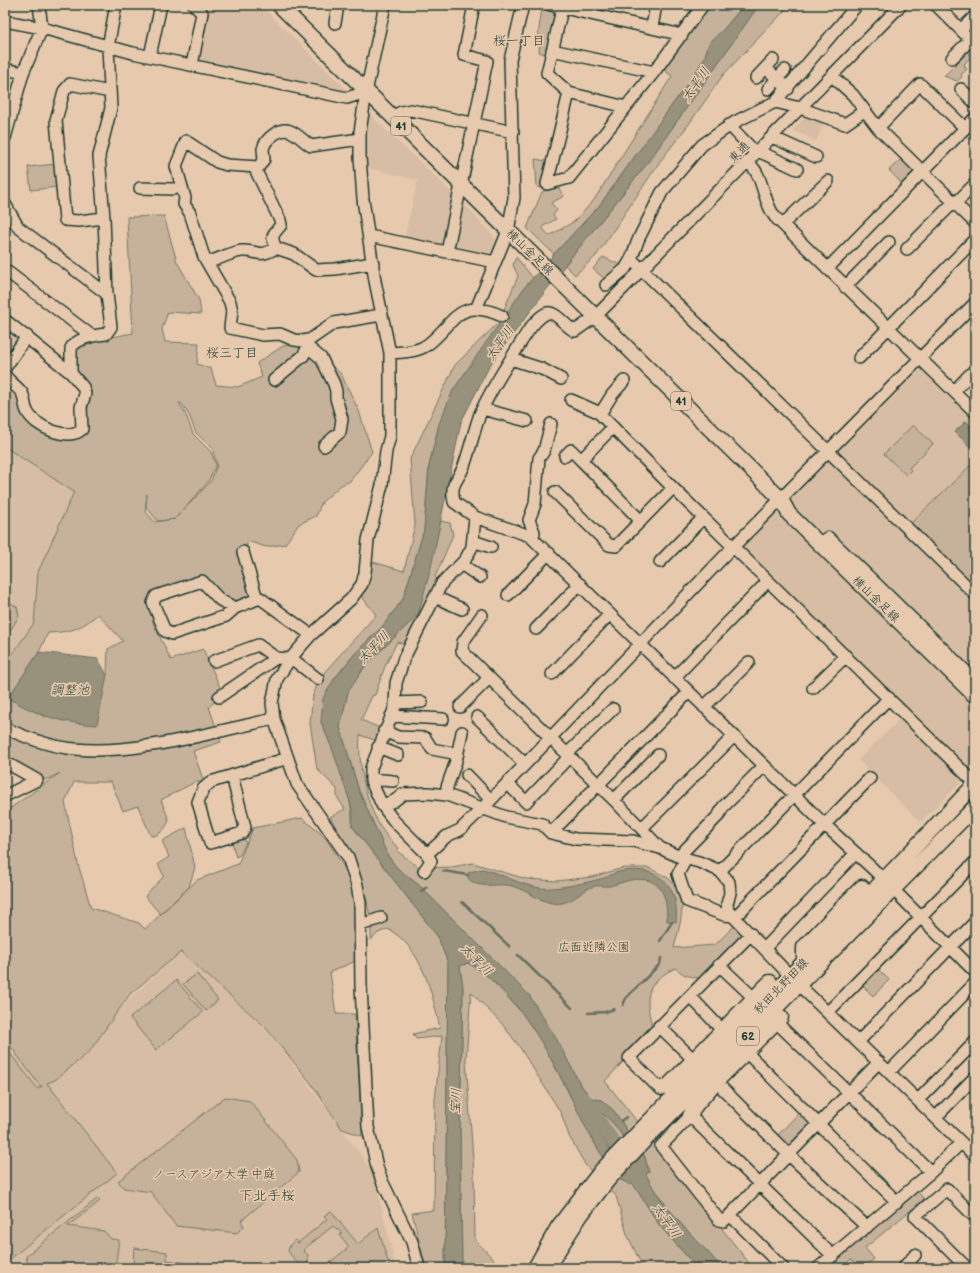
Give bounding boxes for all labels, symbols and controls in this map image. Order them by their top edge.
district label: 桜一丁目 [493,33,545,49]
water label: 太平川 [678,64,714,105]
road number: 41 [391,117,411,135]
street label: 東通 [726,138,753,166]
street label: 横山金足線 [503,226,556,279]
water label: 太平川 [482,323,518,364]
district label: 桜三丁目 [206,345,258,361]
road number: 41 [671,392,691,410]
street label: 横山金足線 [849,573,902,626]
water label: 太平川 [354,628,393,667]
water label: 調整池 [50,682,90,698]
water label: 太平川 [457,940,496,979]
park label: 広面近隣公園 [558,940,630,955]
street label: 秋田北野田線 [751,955,812,1017]
road number: 62 [737,1027,759,1045]
water label: 宝川 [447,1088,465,1114]
park label: ノースアジア大学 中庭 [153,1167,275,1182]
district label: 下北手桜 [239,1187,295,1204]
water label: 太平川 [648,1200,684,1241]

